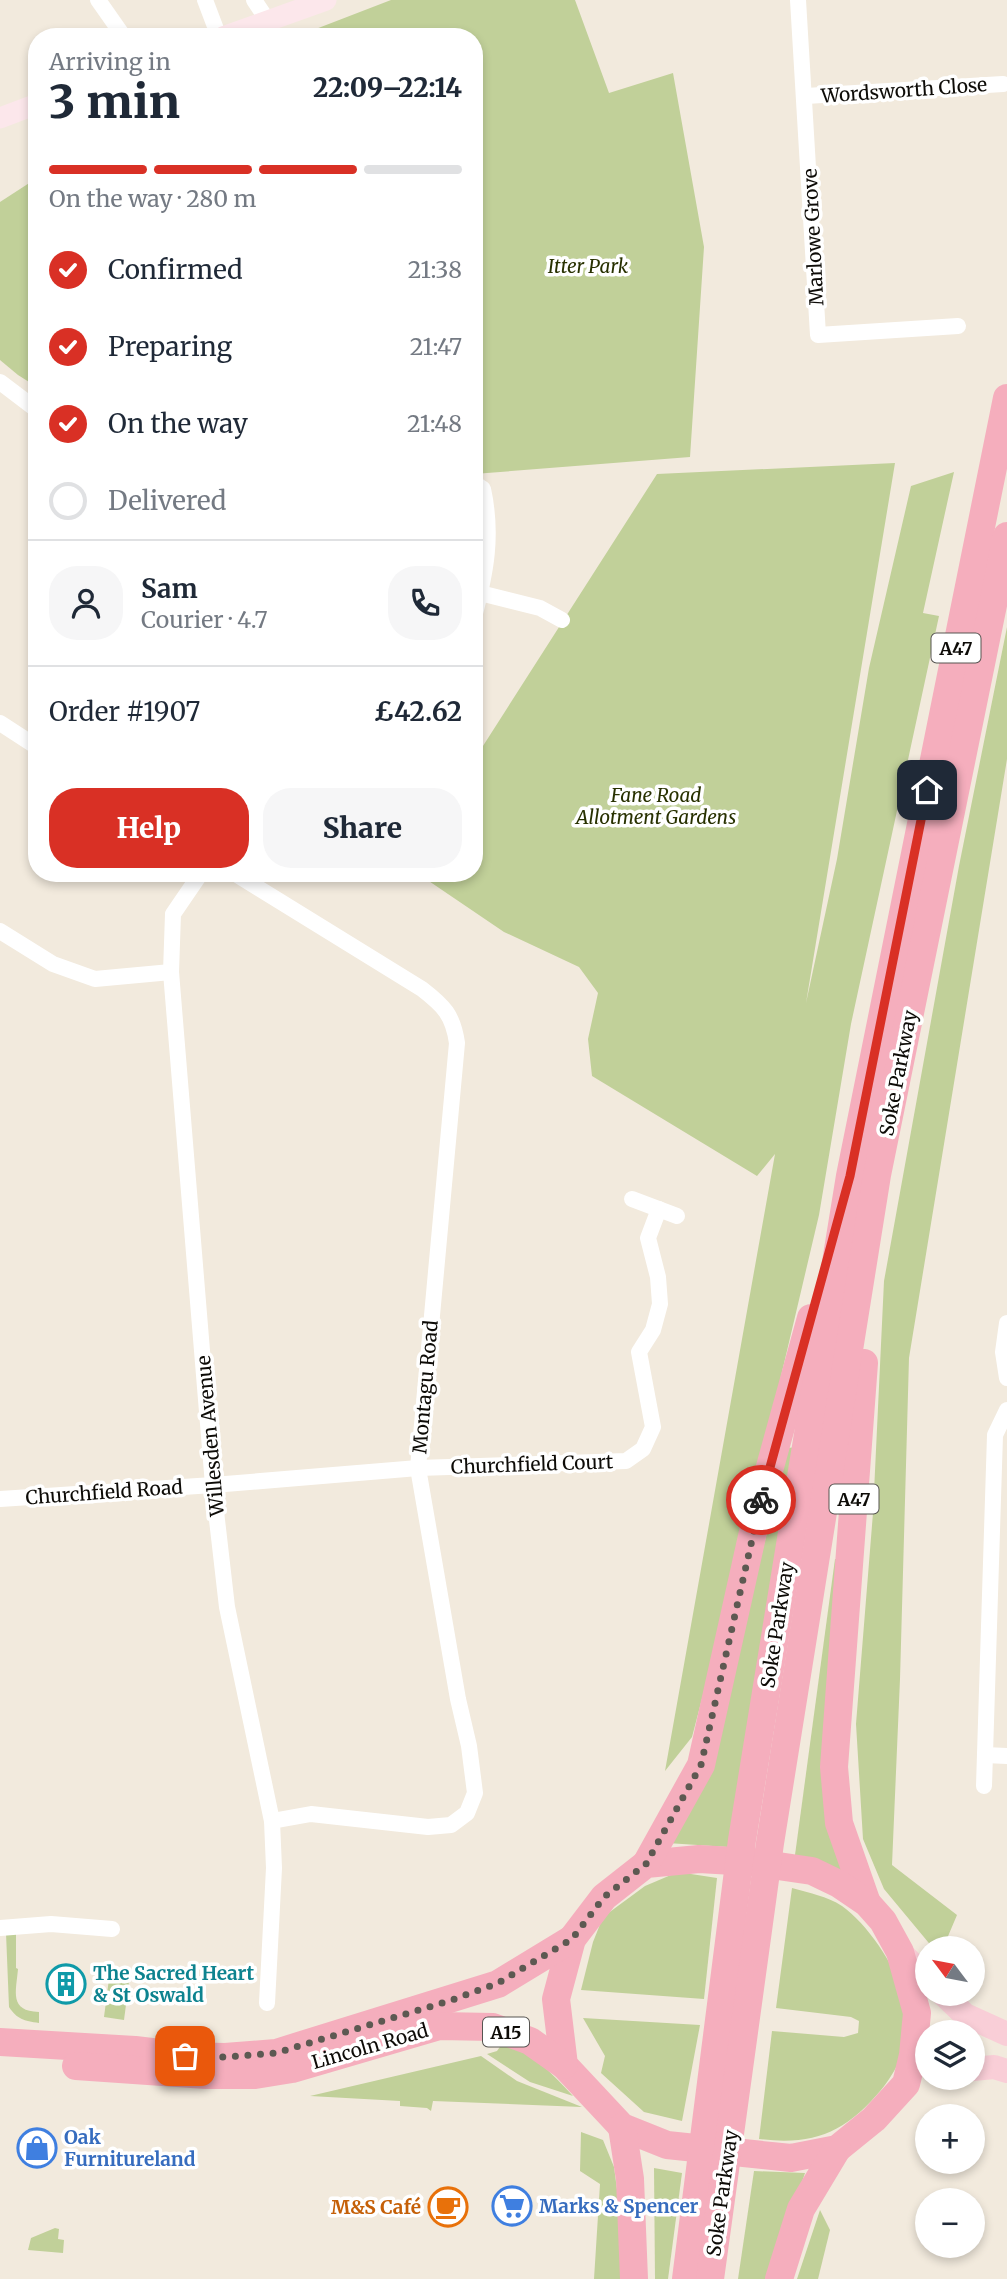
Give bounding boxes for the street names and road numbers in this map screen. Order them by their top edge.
street label: Wordsworth Close [819,72,988,108]
street label: Marlowe Grove [797,168,829,306]
road number: A47 [932,634,981,662]
street label: Soke Parkway [874,1008,922,1138]
street label: Montagu Road [407,1319,443,1455]
street label: Willesden Avenue [191,1354,229,1518]
street label: Churchfield Court [450,1449,614,1479]
street label: Churchfield Road [25,1475,183,1509]
road number: A47 [830,1484,878,1514]
street label: Soke Parkway [755,1560,799,1690]
street label: Lincoln Road [309,2018,431,2074]
road number: A15 [483,2018,529,2046]
street label: Soke Parkway [701,2128,743,2258]

